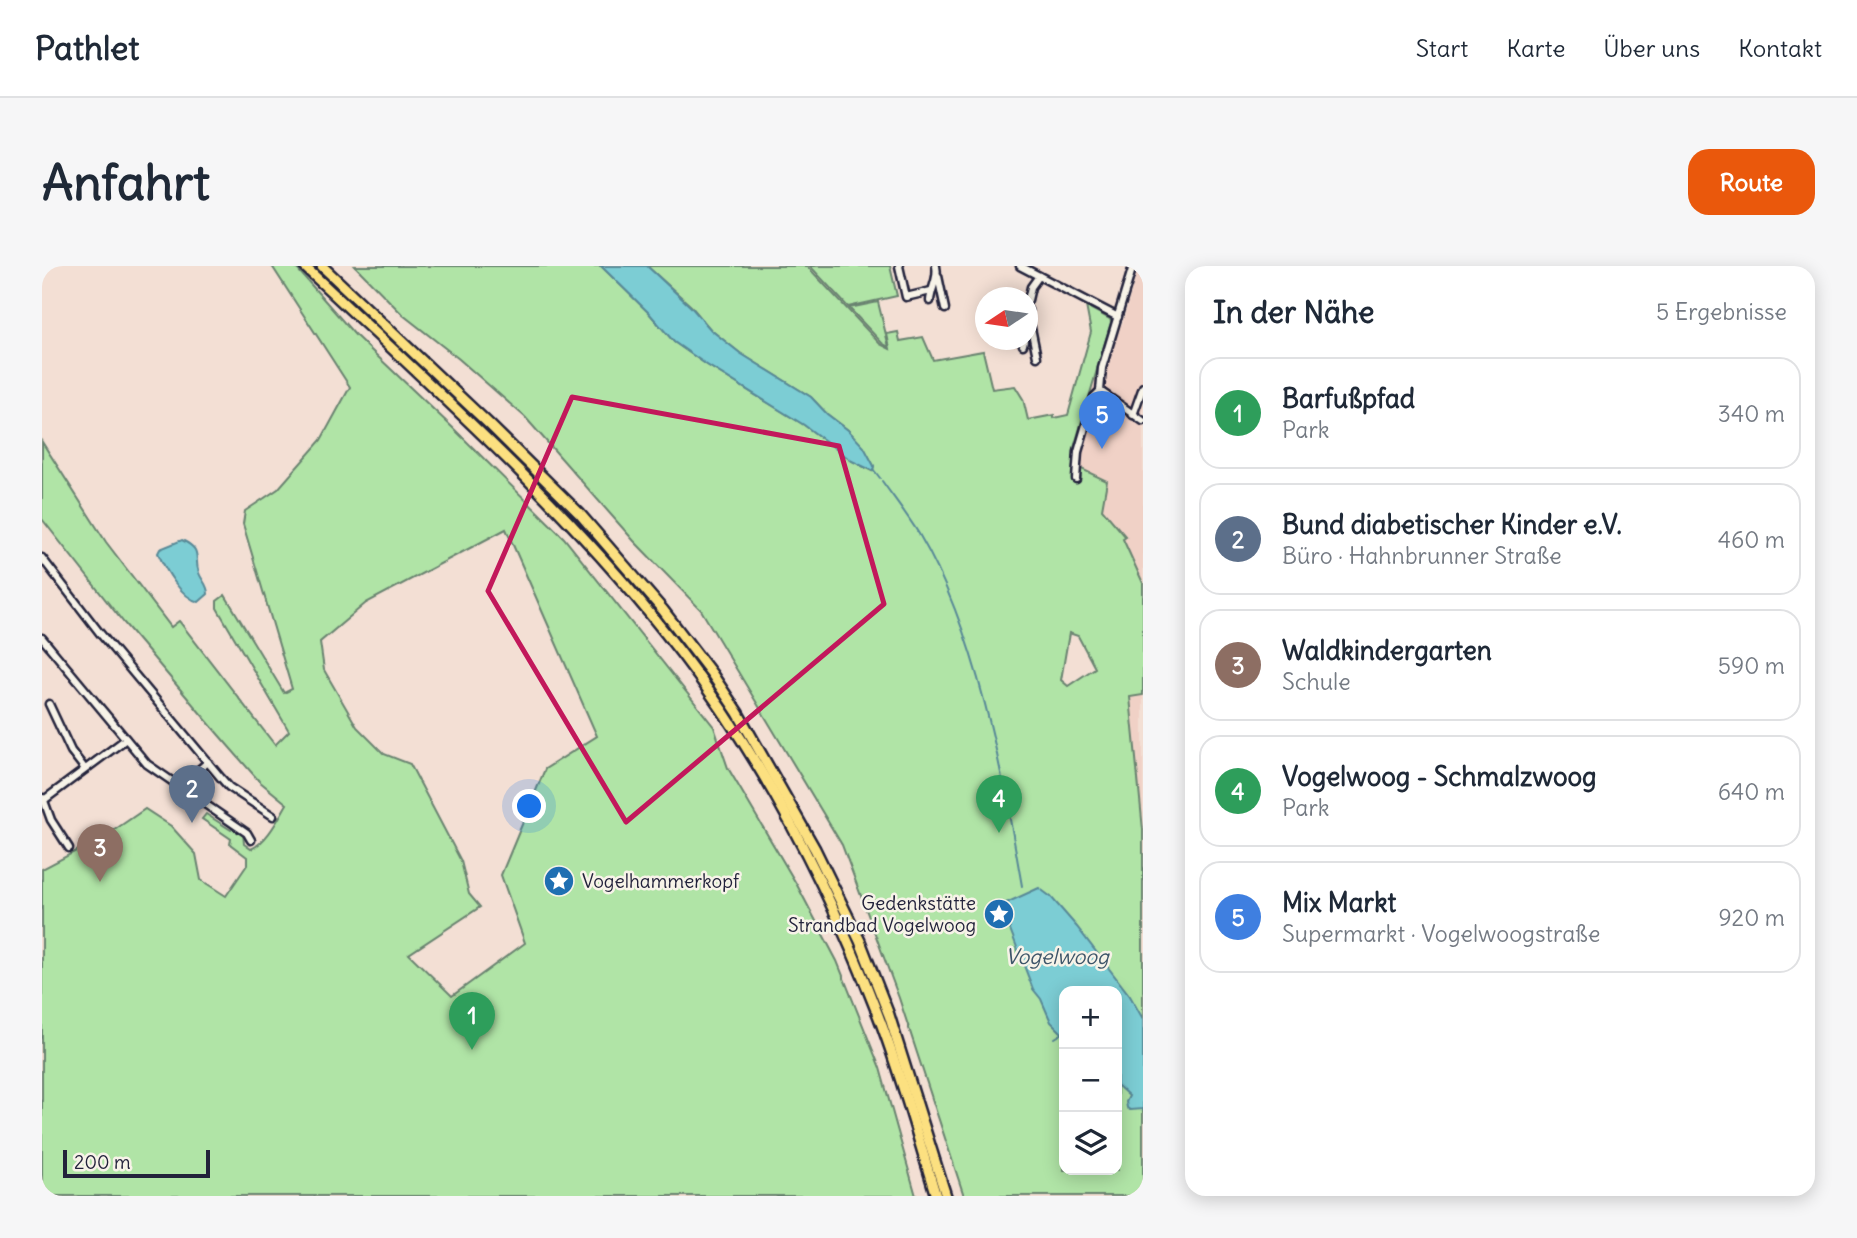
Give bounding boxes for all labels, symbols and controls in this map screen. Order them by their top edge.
text: Pathlet [35,27,139,69]
text: Start [1416,33,1468,63]
text: Karte [1506,33,1565,63]
text: Über uns [1603,33,1700,63]
text: Kontakt [1738,33,1822,63]
button: Route [1688,149,1815,215]
text: Anfahrt [42,152,210,213]
north arrow [975,287,1038,350]
text: In der Nähe [1213,293,1375,331]
text: 5 Ergebnisse [1656,297,1787,326]
text: Barfußpfad [1282,382,1415,415]
pin: 5 [1079,391,1125,449]
text: 1 [1233,399,1243,428]
text: 340 m [1718,399,1785,428]
text: Park [1282,415,1330,444]
text: Bund diabetischer Kinder e.V. [1282,508,1622,541]
text: 2 [1232,525,1244,554]
text: 460 m [1718,525,1785,554]
text: Büro · Hahnbrunner Straße [1282,541,1562,570]
text: Waldkindergarten [1282,634,1492,667]
text: 3 [1231,651,1245,680]
text: 590 m [1718,651,1785,680]
text: Schule [1282,667,1351,696]
text: Vogelwoog - Schmalzwoog [1282,760,1597,793]
pin: 2 [169,765,215,823]
pin: 4 [976,775,1022,833]
text: 4 [1231,777,1245,806]
text: 640 m [1718,777,1785,806]
your location [512,789,546,823]
text: Park [1282,793,1330,822]
pin: 3 [77,824,123,882]
place icon: Vogelhammerkopf [542,864,576,898]
place label: Vogelhammerkopf [582,869,740,893]
text: Mix Markt [1282,886,1396,919]
place label: Gedenkstätte Strandbad Vogelwoog [788,891,976,937]
place icon: Gedenkstätte Strandbad Vogelwoog [982,897,1016,931]
text: 5 [1231,903,1245,932]
text: 920 m [1718,903,1785,932]
text: Supermarkt · Vogelwoogstraße [1282,919,1600,948]
water label: Vogelwoog [1005,943,1110,970]
map controls [1059,986,1122,1175]
button: + [1059,986,1122,1049]
pin: 1 [449,992,495,1050]
button: − [1059,1049,1122,1112]
button: layers [1059,1112,1122,1175]
scale bar [63,1147,210,1179]
text: 200 m [74,1150,131,1174]

